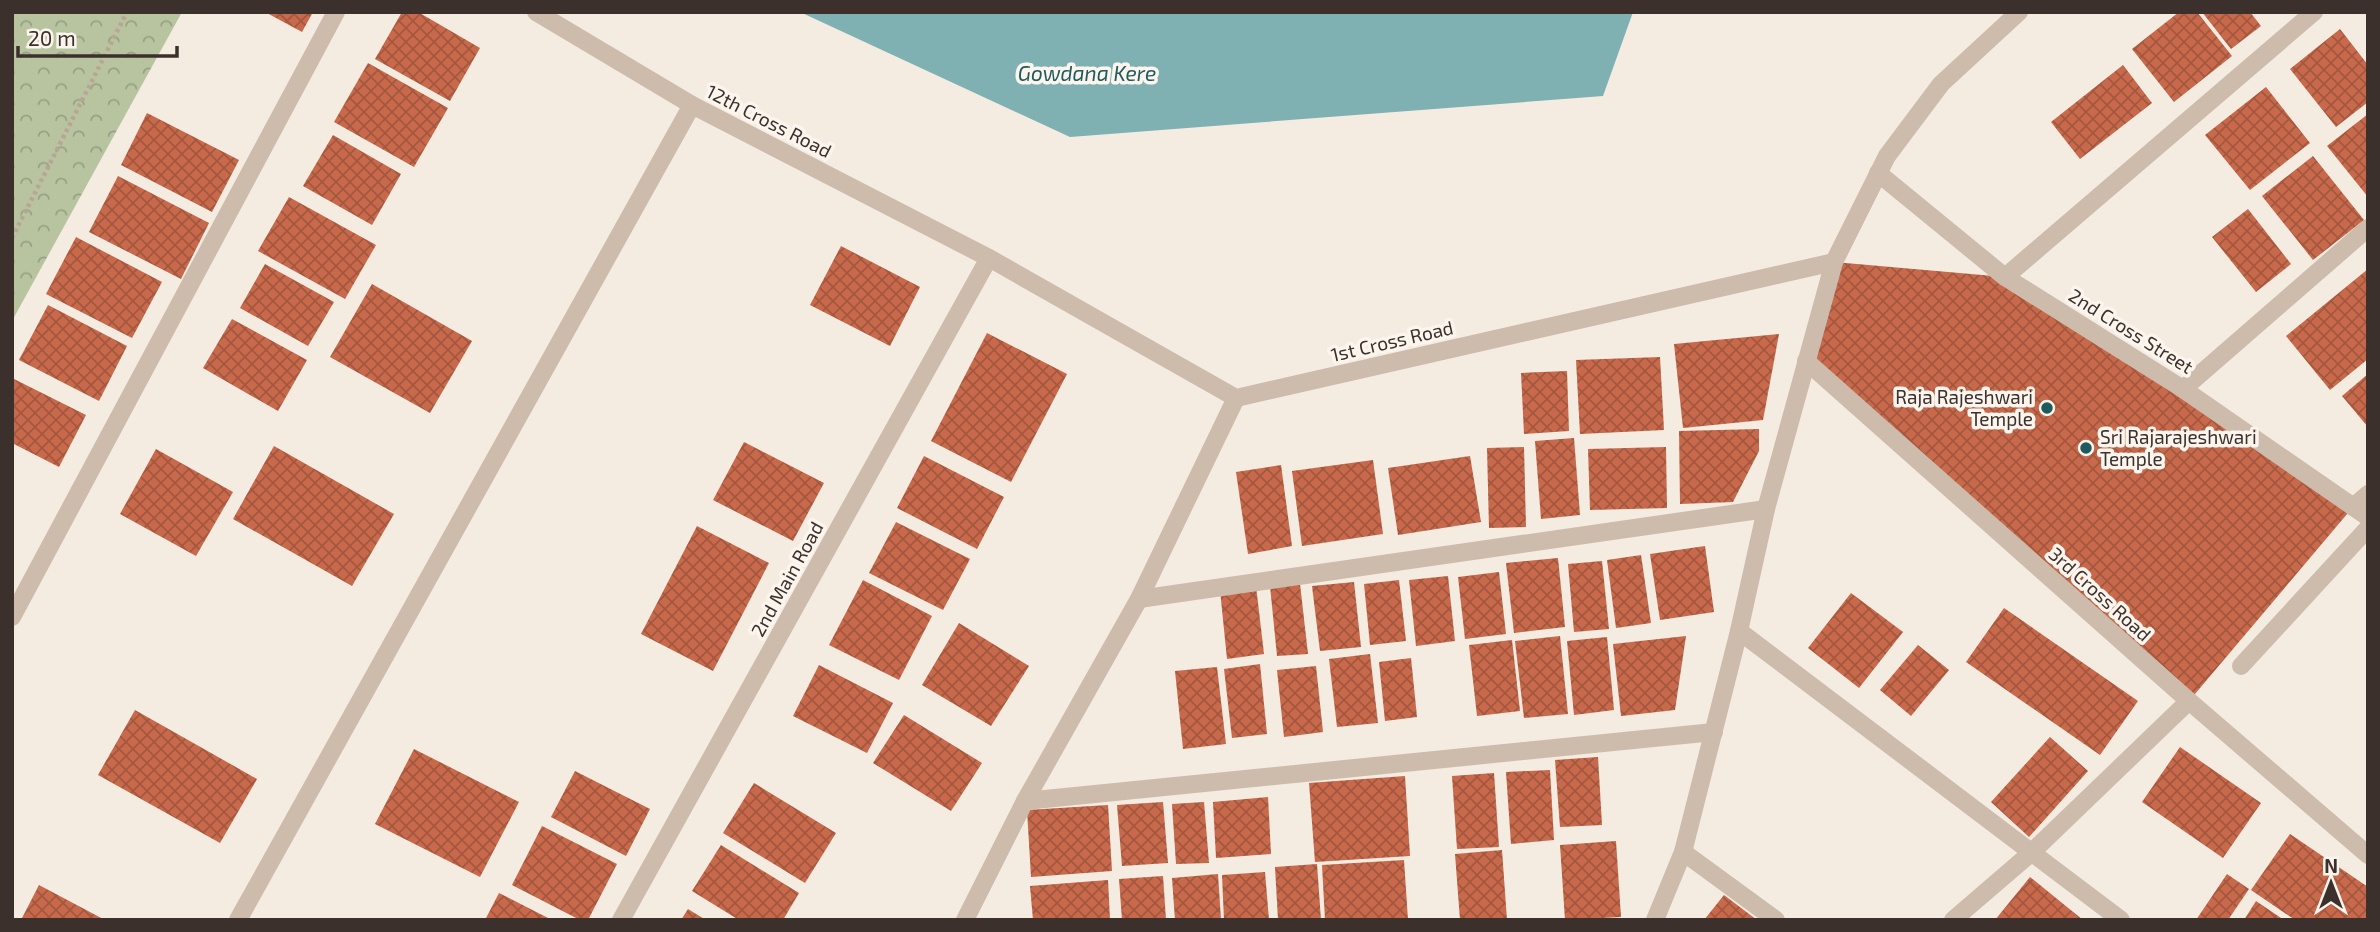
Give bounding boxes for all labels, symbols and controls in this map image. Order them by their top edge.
scale bar [18,14,177,58]
text: 20 m [28,25,76,50]
water label: Gowdana Kere [1018,60,1156,85]
street label: 12th Cross Road [703,79,836,162]
street label: 2nd Cross Street [2065,283,2198,378]
street label: 1st Cross Road [1328,315,1455,366]
place label: Raja Rajeshwari Temple [1895,385,2033,430]
marker: Raja Rajeshwari Temple [2039,400,2055,416]
place label: Sri Rajarajeshwari Temple [2100,425,2257,470]
marker: Sri Rajarajeshwari Temple [2078,440,2094,456]
street label: 2nd Main Road [746,517,828,640]
street label: 3rd Cross Road [2045,542,2156,645]
north arrow [2296,848,2366,918]
text: N [2324,854,2338,877]

